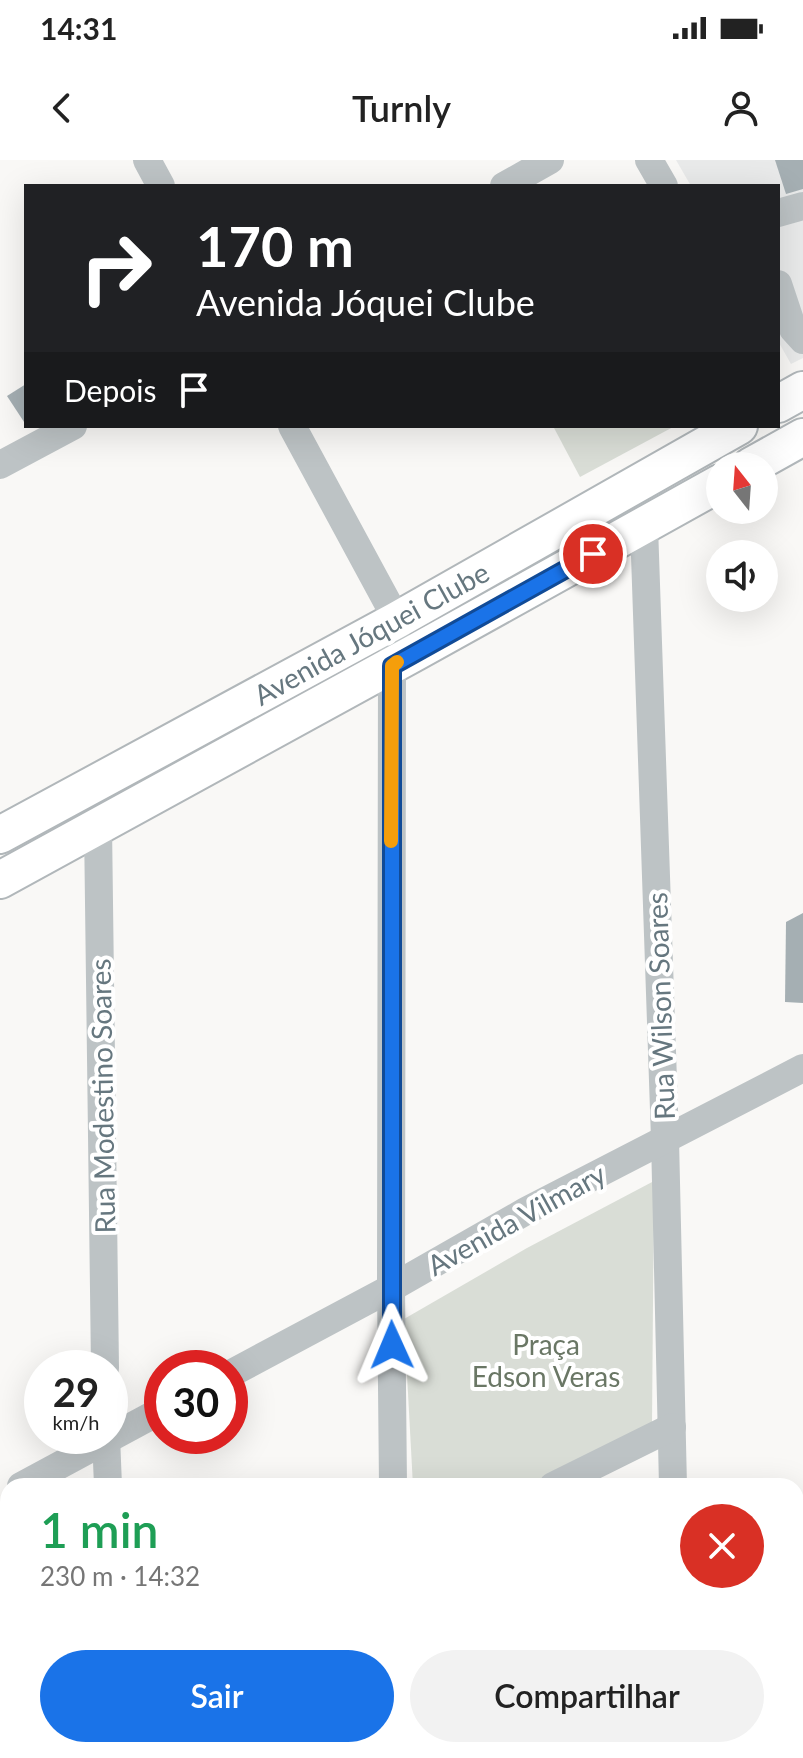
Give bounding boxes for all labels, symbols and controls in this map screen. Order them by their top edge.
text: 14:31 [40,10,117,46]
icon: back [40,86,84,130]
text: Turnly [352,86,451,130]
icon: person [719,86,763,130]
text: 170 m [196,212,354,279]
icon: right [64,216,168,320]
text: Avenida Jóquei Clube [196,280,535,324]
icon: arrive [172,368,216,412]
text: Depois [64,372,156,408]
north arrow [706,452,778,524]
map controls [706,452,778,612]
pin [559,520,627,588]
icon: arrive [571,532,615,576]
button: sound [706,540,778,612]
street label: Avenida Jóquei Clube [248,554,494,712]
street label: Rua Wilson Soares [639,892,681,1120]
street label: Rua Modestino Soares [83,958,121,1234]
street label: Avenida Vilmary [421,1156,612,1282]
position arrow [350,1303,434,1387]
park label: Praça Edson Veras [472,1327,620,1393]
speed limit sign: 30 [144,1350,248,1454]
text: 29 [53,1368,99,1416]
text: km/h [53,1410,99,1434]
text: 1 min [40,1501,158,1558]
button: close [680,1504,764,1588]
text: 230 m · 14:32 [40,1560,200,1592]
button: Sair [40,1650,394,1742]
button: Compartilhar [410,1650,764,1742]

